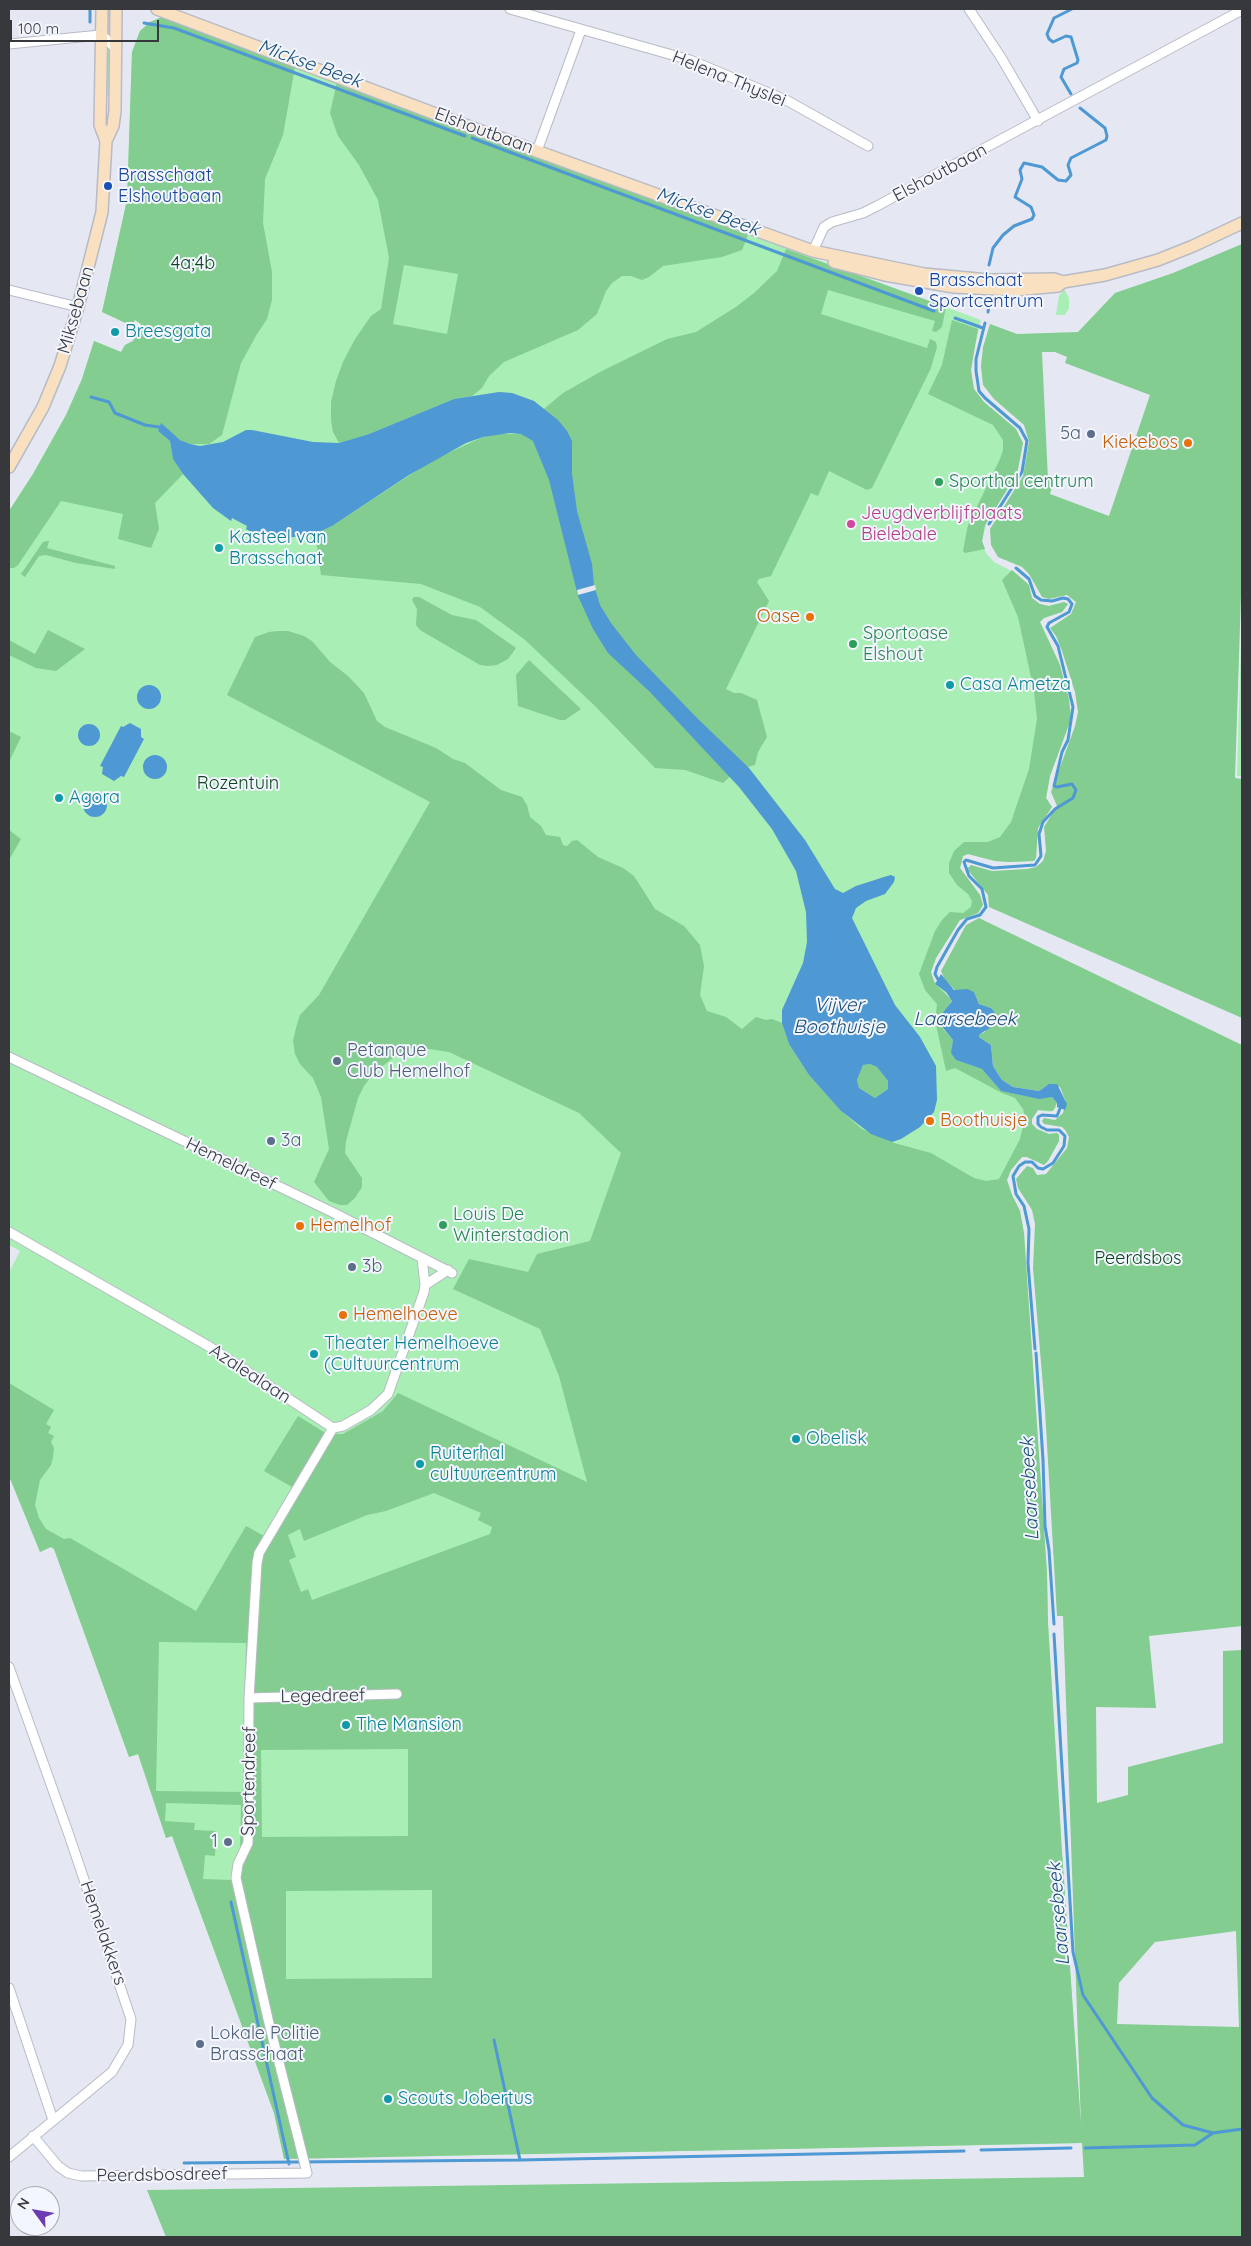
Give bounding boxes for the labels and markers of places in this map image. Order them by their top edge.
place label: Brasschaat Elshoutbaan [118,165,222,208]
marker: Brasschaat Elshoutbaan [102,180,114,192]
place label: Brasschaat Sportcentrum [929,270,1043,312]
marker: Brasschaat Sportcentrum [913,285,925,297]
place label: Breesgata [125,321,211,343]
marker: Breesgata [109,326,121,338]
place label: 5a [1060,423,1081,445]
marker: 5a [1085,428,1097,440]
place label: Kiekebos [1102,432,1178,454]
marker: Kiekebos [1182,437,1194,449]
place label: Sporthal centrum [949,471,1094,493]
marker: Sporthal centrum [933,476,945,488]
place label: Jeugdverblijfplaats Bielebale [861,503,1022,546]
marker: Jeugdverblijfplaats Bielebale [845,518,857,530]
place label: Kasteel van Brasschaat [229,527,327,570]
marker: Kasteel van Brasschaat [213,542,225,554]
place label: Oase [757,606,800,628]
marker: Oase [804,611,816,623]
place label: Sportoase Elshout [863,623,948,666]
marker: Sportoase Elshout [847,638,859,650]
place label: Casa Ametza [960,674,1071,696]
marker: Casa Ametza [944,679,956,691]
place label: Agora [69,787,120,809]
marker: Agora [53,792,65,804]
place label: Petanque Club Hemelhof [347,1040,470,1082]
marker: Petanque Club Hemelhof [331,1055,343,1067]
place label: Boothuisje [940,1110,1027,1132]
marker: Boothuisje [924,1115,936,1127]
place label: 3a [281,1130,301,1152]
marker: 3a [265,1135,277,1147]
place label: Louis De Winterstadion [453,1204,569,1246]
place label: Hemelhof [310,1215,391,1237]
marker: Louis De Winterstadion [437,1219,449,1231]
marker: Hemelhof [294,1220,306,1232]
place label: 3b [362,1256,382,1278]
marker: 3b [346,1261,358,1273]
place label: Hemelhoeve [353,1304,458,1326]
marker: Hemelhoeve [337,1309,349,1321]
place label: Theater Hemelhoeve (Cultuurcentrum [324,1333,499,1376]
marker: Theater Hemelhoeve (Cultuurcentrum [308,1348,320,1360]
place label: Obelisk [806,1428,867,1450]
marker: Obelisk [790,1433,802,1445]
place label: Ruiterhal cultuurcentrum [430,1443,556,1486]
marker: Ruiterhal cultuurcentrum [414,1458,426,1470]
place label: The Mansion [356,1714,462,1736]
marker: The Mansion [340,1719,352,1731]
place label: 1 [211,1831,218,1853]
marker: 1 [222,1836,234,1848]
place label: Lokale Politie Brasschaat [210,2023,319,2066]
marker: Lokale Politie Brasschaat [194,2038,206,2050]
place label: Scouts Jobertus [398,2088,532,2110]
marker: Scouts Jobertus [382,2093,394,2105]

